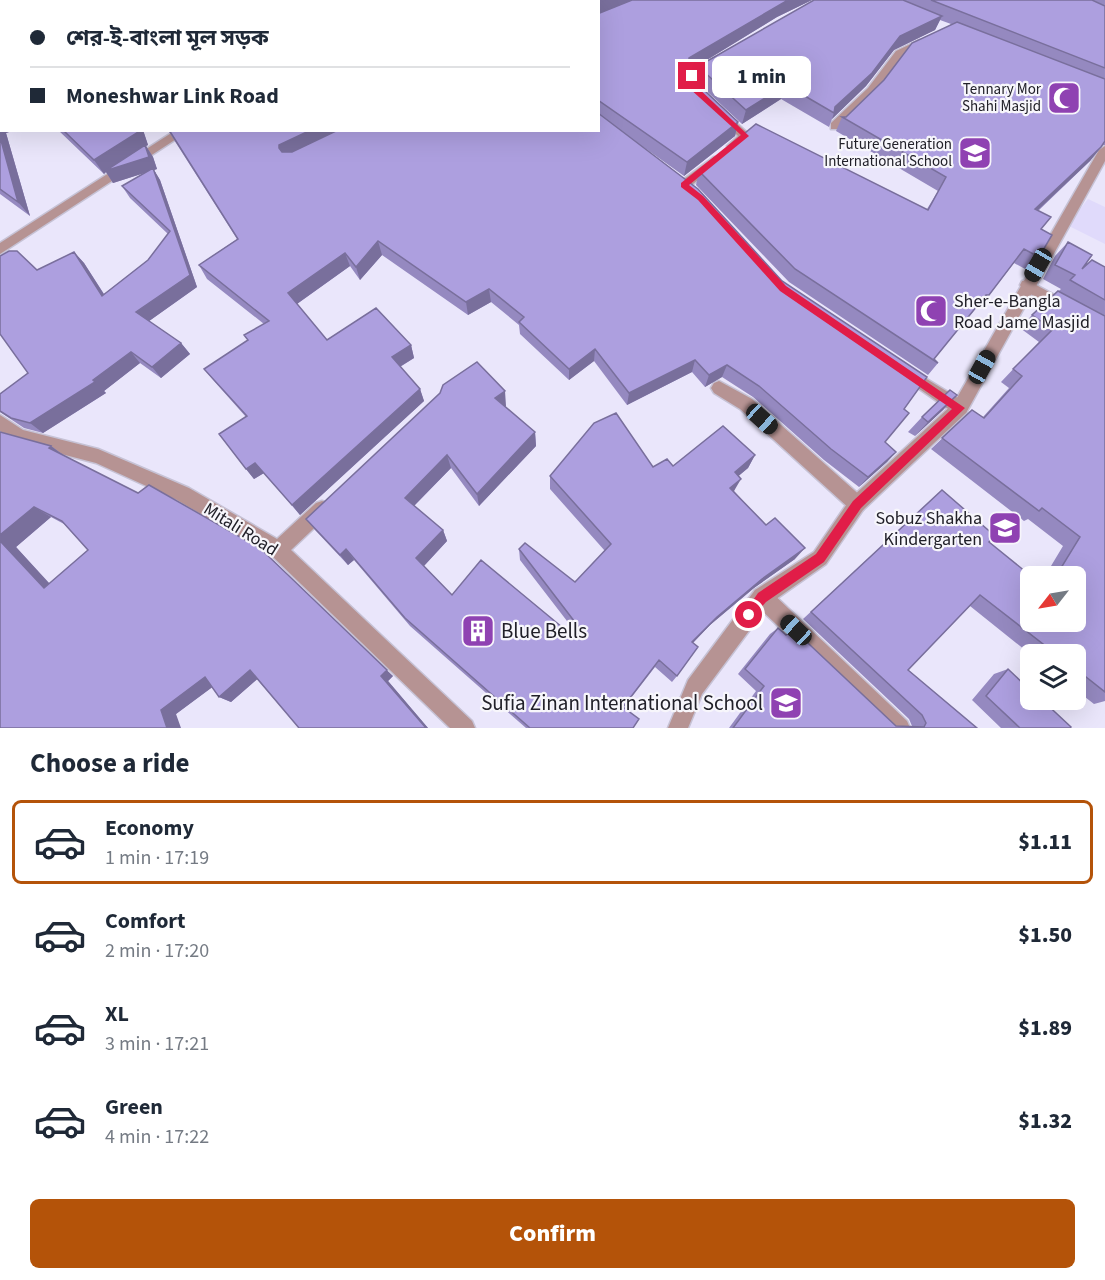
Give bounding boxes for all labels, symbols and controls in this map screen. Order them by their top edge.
text: শের-ই-বাংলা মূল সড়ক [66,22,269,54]
callout: 1 min [713,55,812,97]
route end [678,62,705,89]
text: 1 min [737,63,786,91]
place label: Tennary Mor Shahi Masjid [962,79,1042,117]
text: Moneshwar Link Road [66,80,279,112]
mosque icon: Tennary Mor Shahi Masjid [1046,80,1082,116]
place label: Future Generation International School [824,134,952,172]
school or university icon: Future Generation International School [957,135,993,171]
car [1021,245,1055,285]
place label: Sher-e-Bangla Road Jame Masjid [954,289,1090,335]
mosque icon: Sher-e-Bangla Road Jame Masjid [913,293,949,329]
car [965,347,999,387]
car [743,400,781,438]
street label: Mitali Road [199,497,283,562]
place label: Sobuz Shakha Kindergarten [875,506,982,552]
school or university icon: Sobuz Shakha Kindergarten [987,510,1023,546]
north arrow [1020,566,1086,632]
map controls [1020,566,1086,710]
route start [735,601,762,628]
car [777,611,815,649]
building icon: Blue Bells [460,613,496,649]
place label: Blue Bells [501,616,587,646]
button: layers [1020,644,1086,710]
school or university icon: Sufia Zinan International School [768,685,804,721]
place label: Sufia Zinan International School [481,688,763,718]
text: Choose a ride [30,744,190,783]
text: Economy [105,812,194,844]
icon: car [33,815,87,869]
text: $1.11 [1018,826,1072,858]
text: 1 min · 17:19 [105,844,209,872]
text: Comfort [105,905,186,937]
icon: car [33,908,87,962]
text: $1.50 [1018,919,1072,951]
text: 2 min · 17:20 [105,937,209,965]
text: XL [105,998,129,1030]
icon: car [33,1001,87,1055]
text: $1.89 [1018,1012,1072,1044]
text: 3 min · 17:21 [105,1030,209,1058]
text: Green [105,1091,163,1123]
icon: car [33,1094,87,1148]
text: $1.32 [1018,1105,1072,1137]
text: 4 min · 17:22 [105,1123,209,1151]
button: Confirm [30,1199,1075,1268]

